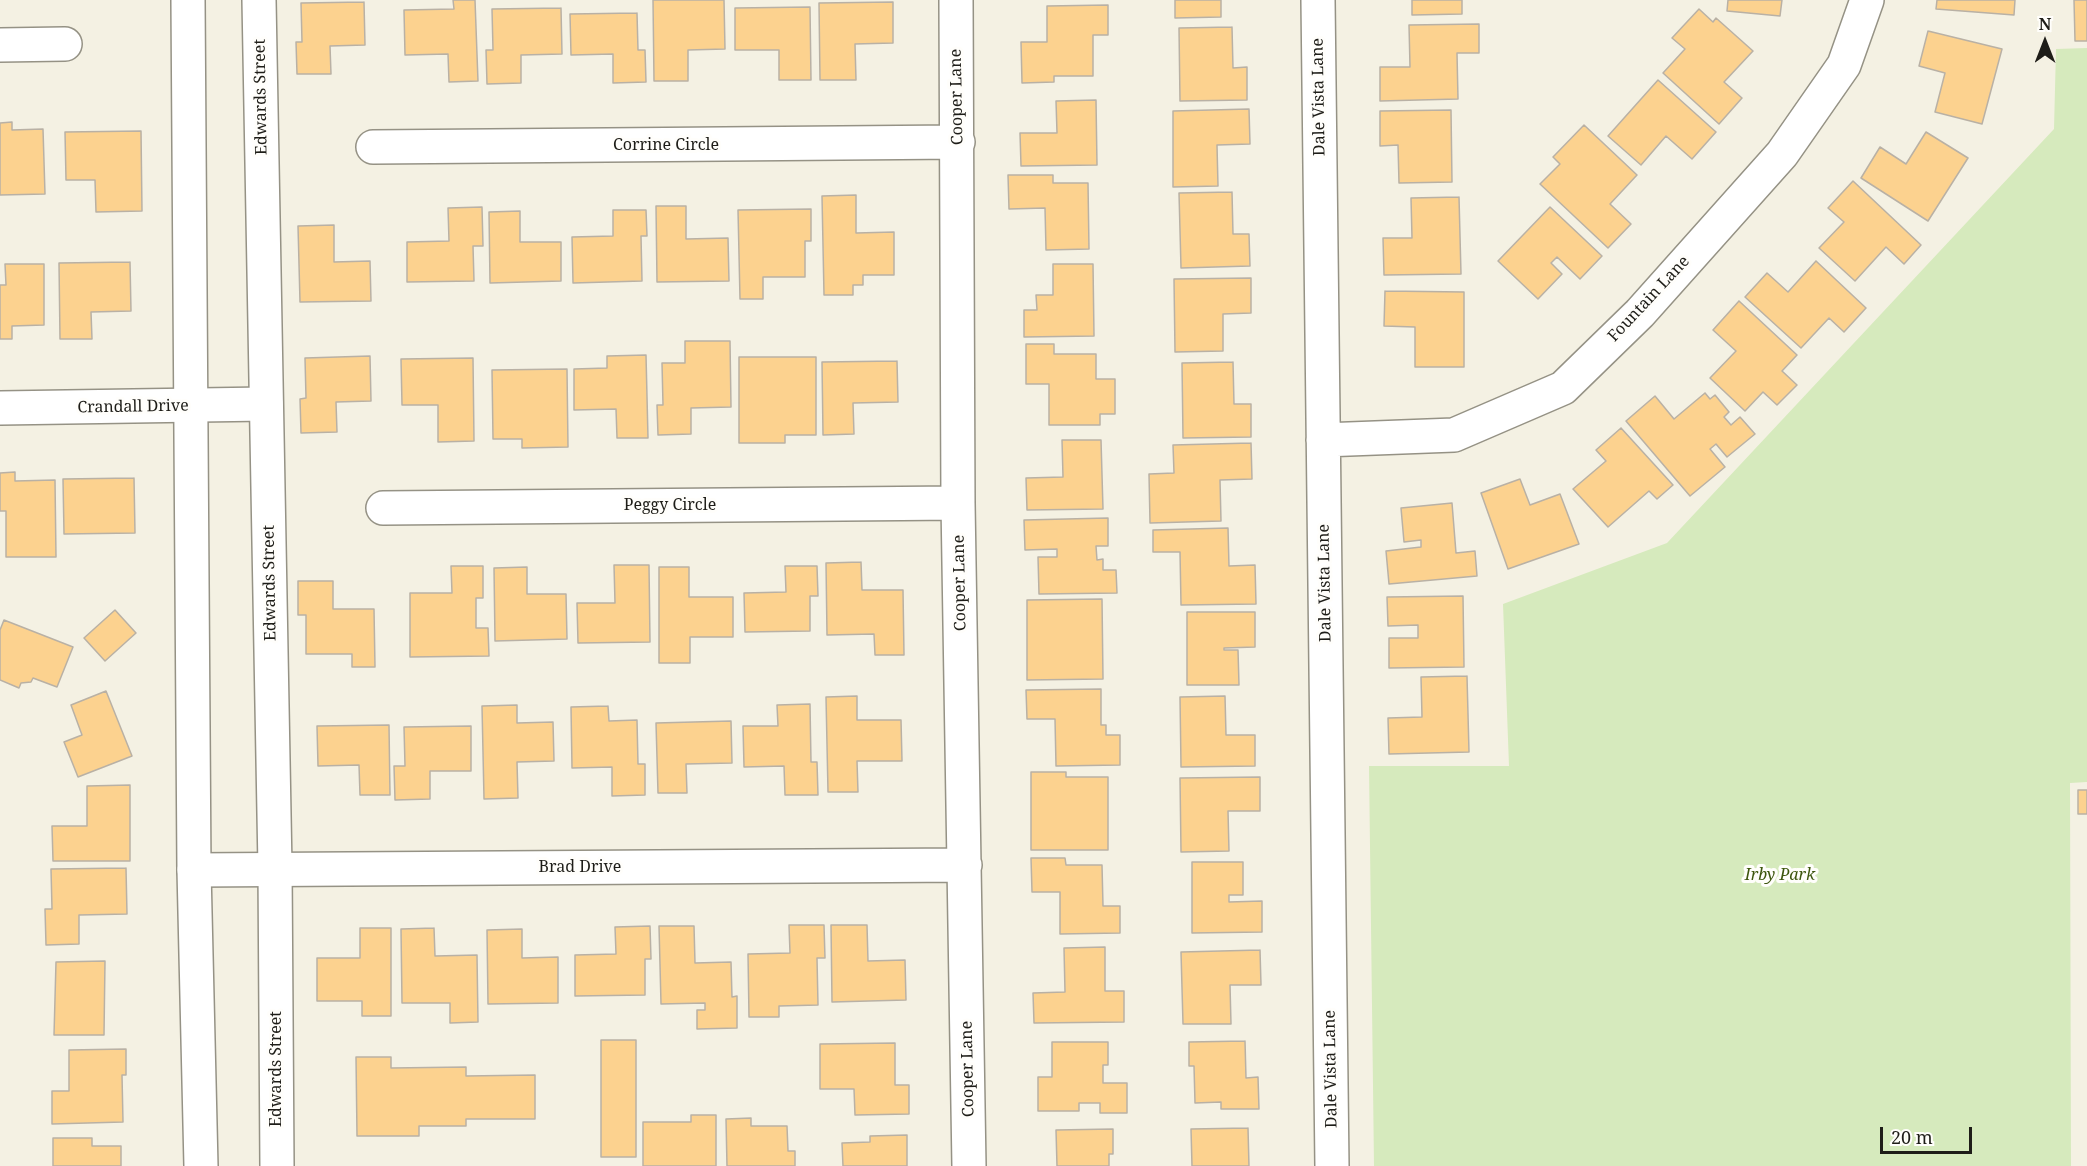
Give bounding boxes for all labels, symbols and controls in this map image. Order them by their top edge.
north arrow [2015,12,2075,72]
text: N [2039,13,2051,35]
street label: Dale Vista Lane [1308,38,1330,156]
street label: Edwards Street [250,39,272,155]
street label: Cooper Lane [947,49,967,145]
street label: Corrine Circle [613,135,719,155]
street label: Fountain Lane [1604,252,1694,346]
street label: Crandall Drive [77,396,189,418]
street label: Peggy Circle [624,495,716,515]
street label: Dale Vista Lane [1314,524,1336,642]
street label: Edwards Street [259,525,281,641]
street label: Cooper Lane [950,535,970,631]
street label: Brad Drive [539,857,621,877]
park label: Irby Park [1745,865,1815,885]
street label: Dale Vista Lane [1320,1010,1342,1128]
street label: Edwards Street [266,1011,286,1127]
street label: Cooper Lane [958,1021,978,1117]
scale bar [1883,1115,1974,1153]
text: 20 m [1891,1125,1933,1149]

